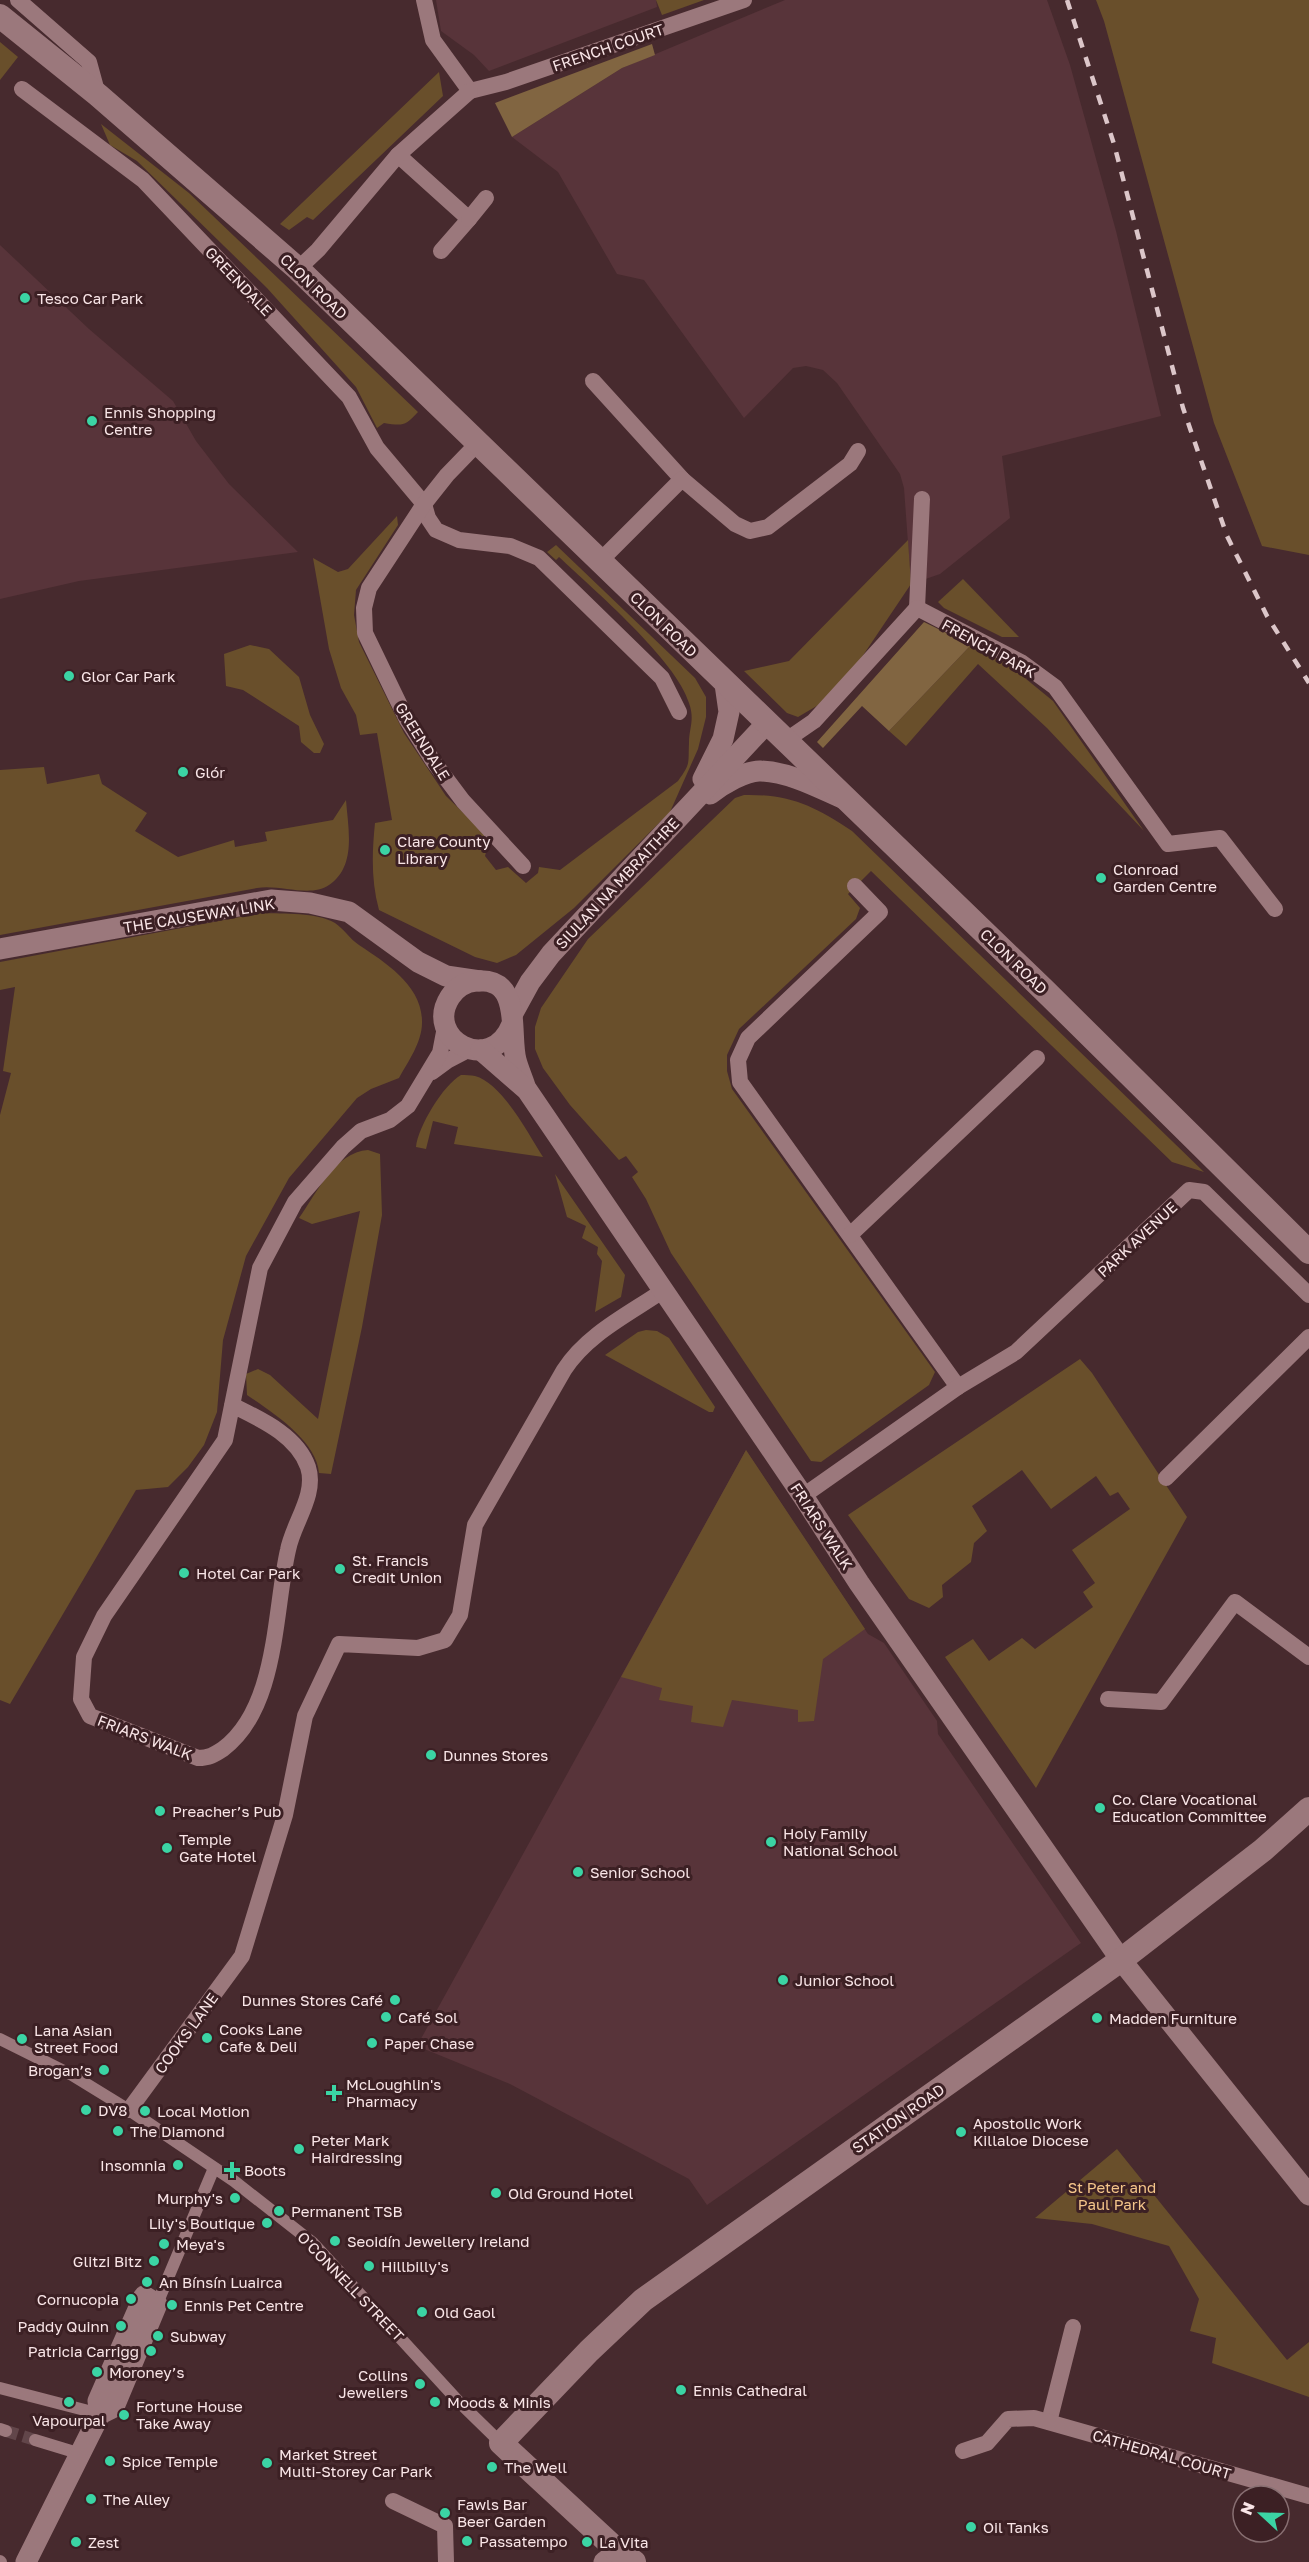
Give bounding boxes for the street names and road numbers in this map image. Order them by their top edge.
street label: FRENCH COURT [550,20,666,74]
street label: GREENDALE [202,243,276,319]
street label: CLON ROAD [277,250,351,322]
street label: CLON ROAD [627,588,701,660]
street label: FRENCH PARK [939,615,1039,681]
street label: GREENDALE [392,699,454,783]
street label: SIULAN NA MBRAITHRE [552,814,682,952]
street label: THE CAUSEWAY LINK [122,894,276,936]
street label: CLON ROAD [977,925,1051,997]
street label: PARK AVENUE [1093,1198,1181,1280]
street label: FRIARS WALK [787,1479,857,1573]
street label: FRIARS WALK [95,1711,195,1763]
street label: COOKS LANE [151,1989,221,2077]
street label: STATION ROAD [849,2080,947,2156]
street label: O'CONNELL STREET [294,2228,408,2344]
street label: CATHEDRAL COURT [1091,2426,1233,2482]

